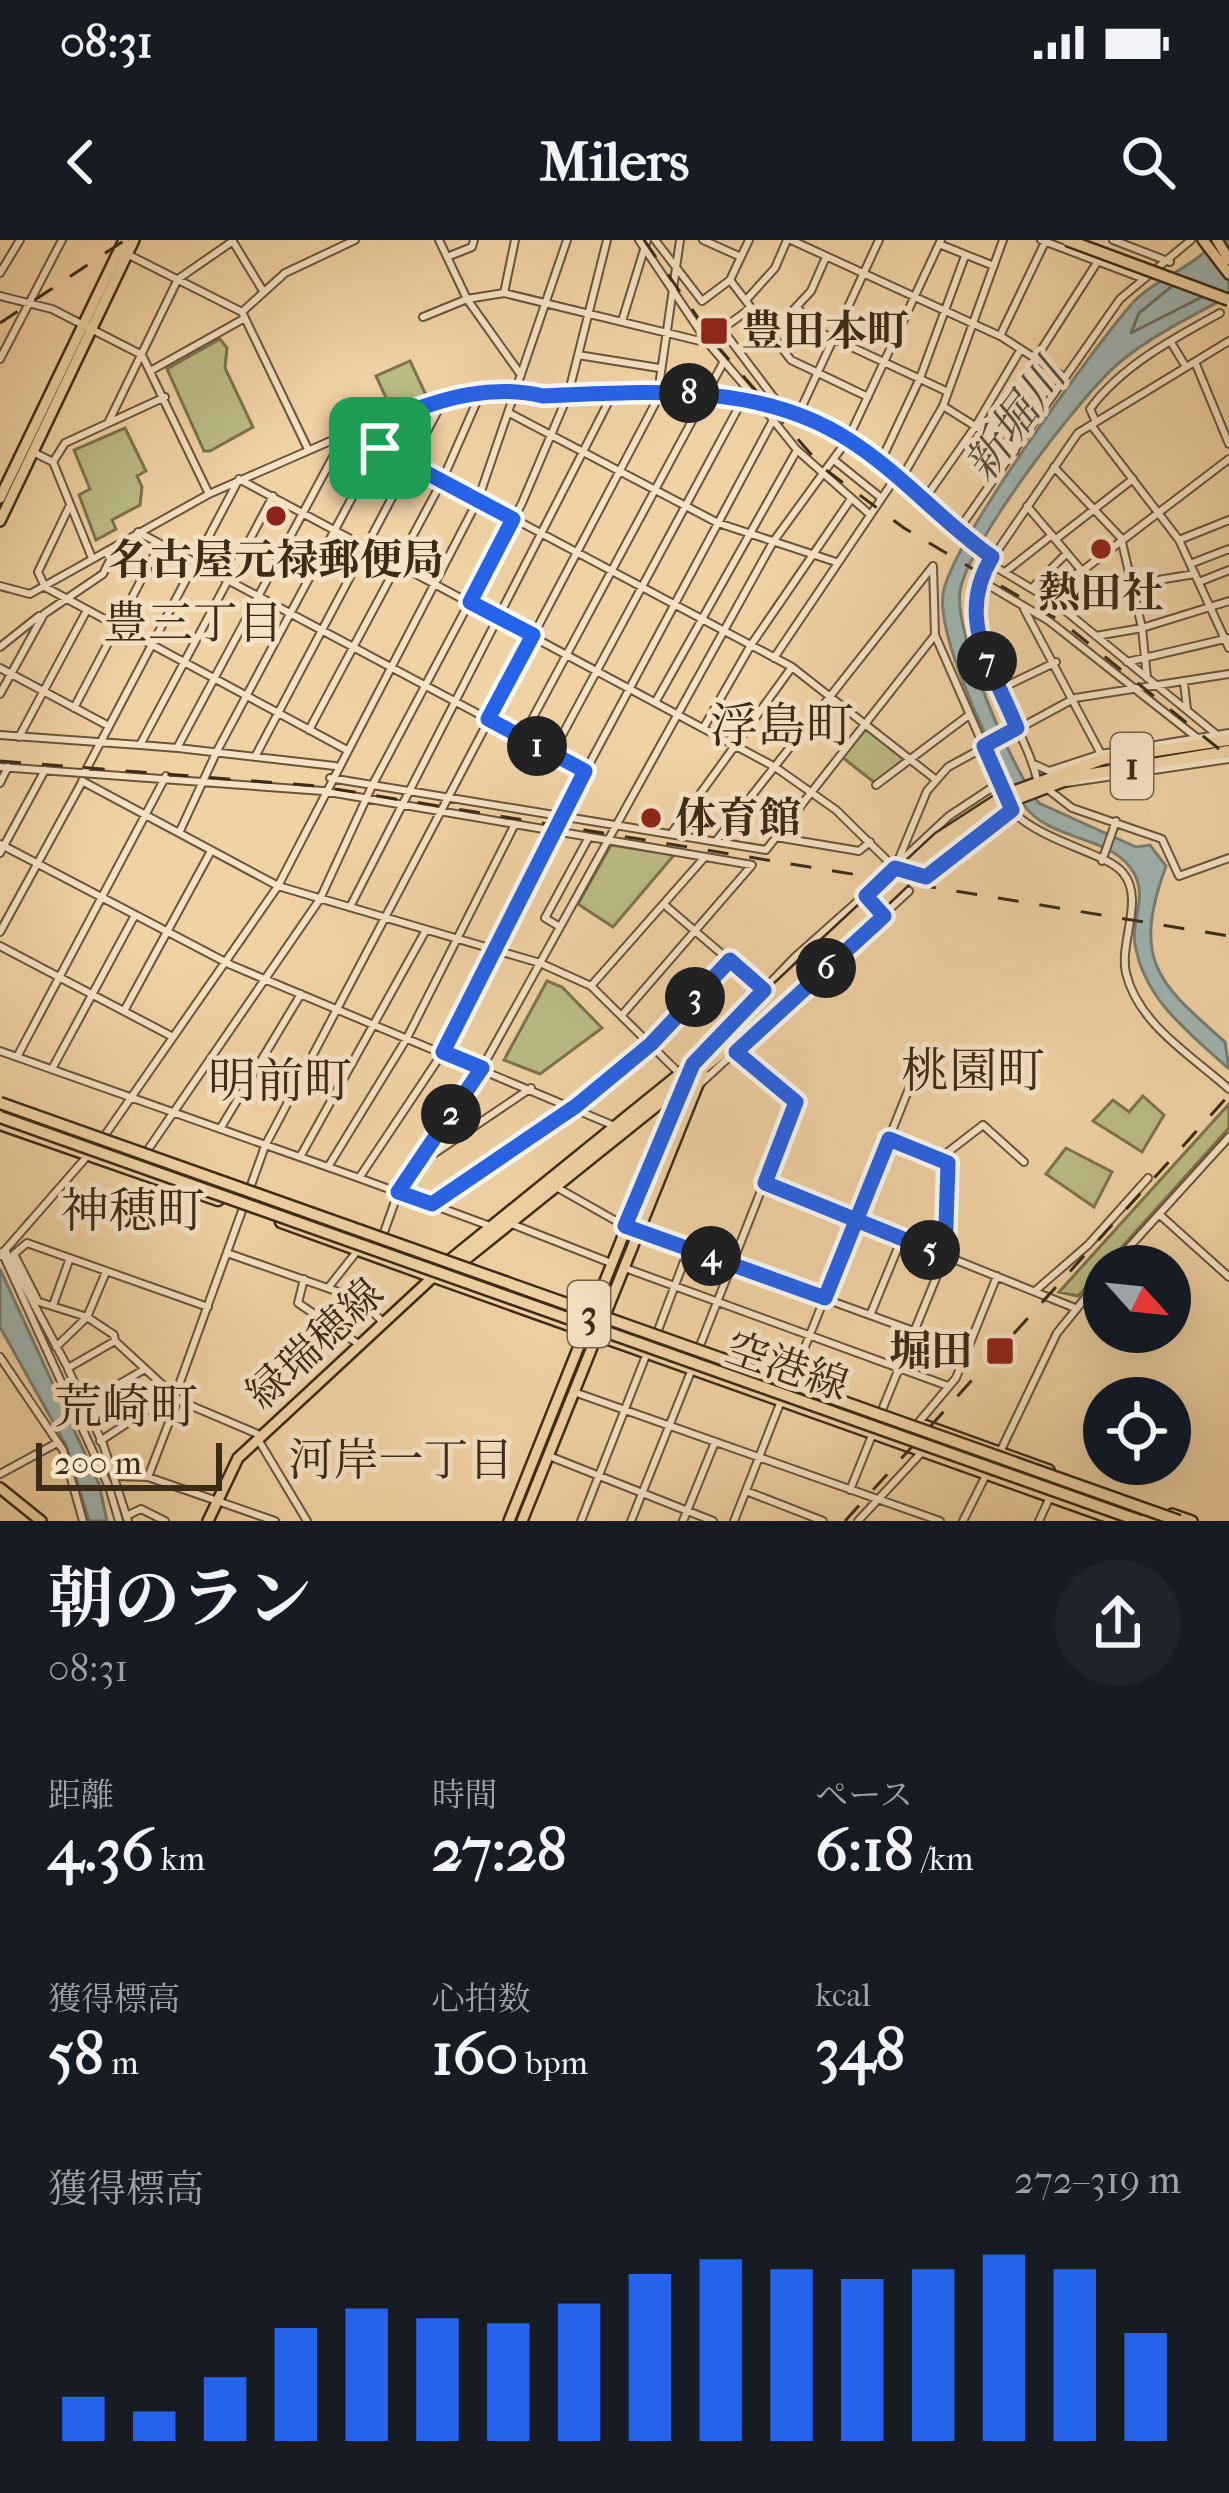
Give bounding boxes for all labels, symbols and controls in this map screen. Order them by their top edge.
text: 08:31 [60,16,153,69]
icon: back [48,129,114,195]
icon: search [1115,129,1181,195]
text: Milers [540,131,689,194]
place label: 豊田本町 [741,307,909,356]
marker: 豊田本町 [698,315,730,347]
water label: 新堀川 [954,347,1079,491]
pin: 8 [659,363,719,423]
text: 8 [681,373,697,412]
pin [329,397,431,499]
icon: arrive [347,415,413,481]
marker: 名古屋元禄郵便局 [263,503,289,529]
place label: 名古屋元禄郵便局 [108,536,444,585]
marker: 熱田社 [1088,536,1114,562]
place label: 熱田社 [1038,569,1164,618]
district label: 豊三丁目 [103,597,283,650]
pin: 7 [957,631,1017,691]
text: 7 [979,641,995,680]
district label: 浮島町 [710,698,854,754]
pin: 1 [507,716,567,776]
text: 1 [531,726,543,765]
road number: 1 [1111,733,1153,799]
place label: 体育館 [675,794,801,843]
marker: 体育館 [638,805,664,831]
pin: 6 [796,938,856,998]
text: 6 [817,948,835,987]
pin: 3 [665,967,725,1027]
text: 3 [688,977,702,1016]
district label: 桃園町 [901,1043,1045,1099]
district label: 明前町 [208,1053,352,1109]
pin: 2 [421,1084,481,1144]
text: 2 [443,1094,459,1133]
district label: 神穂町 [61,1183,205,1239]
pin: 5 [900,1220,960,1280]
pin: 4 [681,1226,741,1286]
text: 5 [923,1230,937,1269]
text: 4 [701,1236,721,1275]
north arrow [1083,1245,1191,1353]
map controls [1083,1245,1191,1485]
street label: 緑瑞穂線 [237,1269,393,1419]
road number: 3 [568,1281,610,1347]
street label: 空港線 [719,1323,855,1411]
place label: 堀田 [889,1327,973,1376]
marker: 堀田 [984,1335,1016,1367]
button: locate [1083,1377,1191,1485]
district label: 荒崎町 [54,1379,198,1435]
district label: 河岸一丁目 [288,1434,514,1487]
scale bar [36,1437,222,1490]
text: 200 m [54,1444,142,1483]
button: share [1055,1560,1181,1686]
text: 朝のラン [48,1561,312,1638]
text: 08:31 [48,1645,128,1691]
text: 距離 [48,1776,114,1815]
text: 時間 [432,1776,498,1815]
text: ペース [815,1776,913,1815]
text: 4.36 [48,1815,154,1886]
text: 27:28 [432,1815,567,1886]
text: 6:18 [815,1815,914,1886]
text: km [154,1840,205,1879]
text: /km [914,1840,973,1879]
text: kcal [815,1976,871,2015]
text: 獲得標高 [48,1980,180,2019]
text: 心拍数 [432,1980,531,2019]
text: 348 [815,2015,906,2086]
text: 58 [48,2019,104,2090]
text: 160 [432,2019,518,2090]
text: m [104,2044,139,2083]
text: bpm [518,2044,588,2083]
text: 272–319 m [1014,2157,1181,2203]
text: 獲得標高 [48,2166,204,2212]

